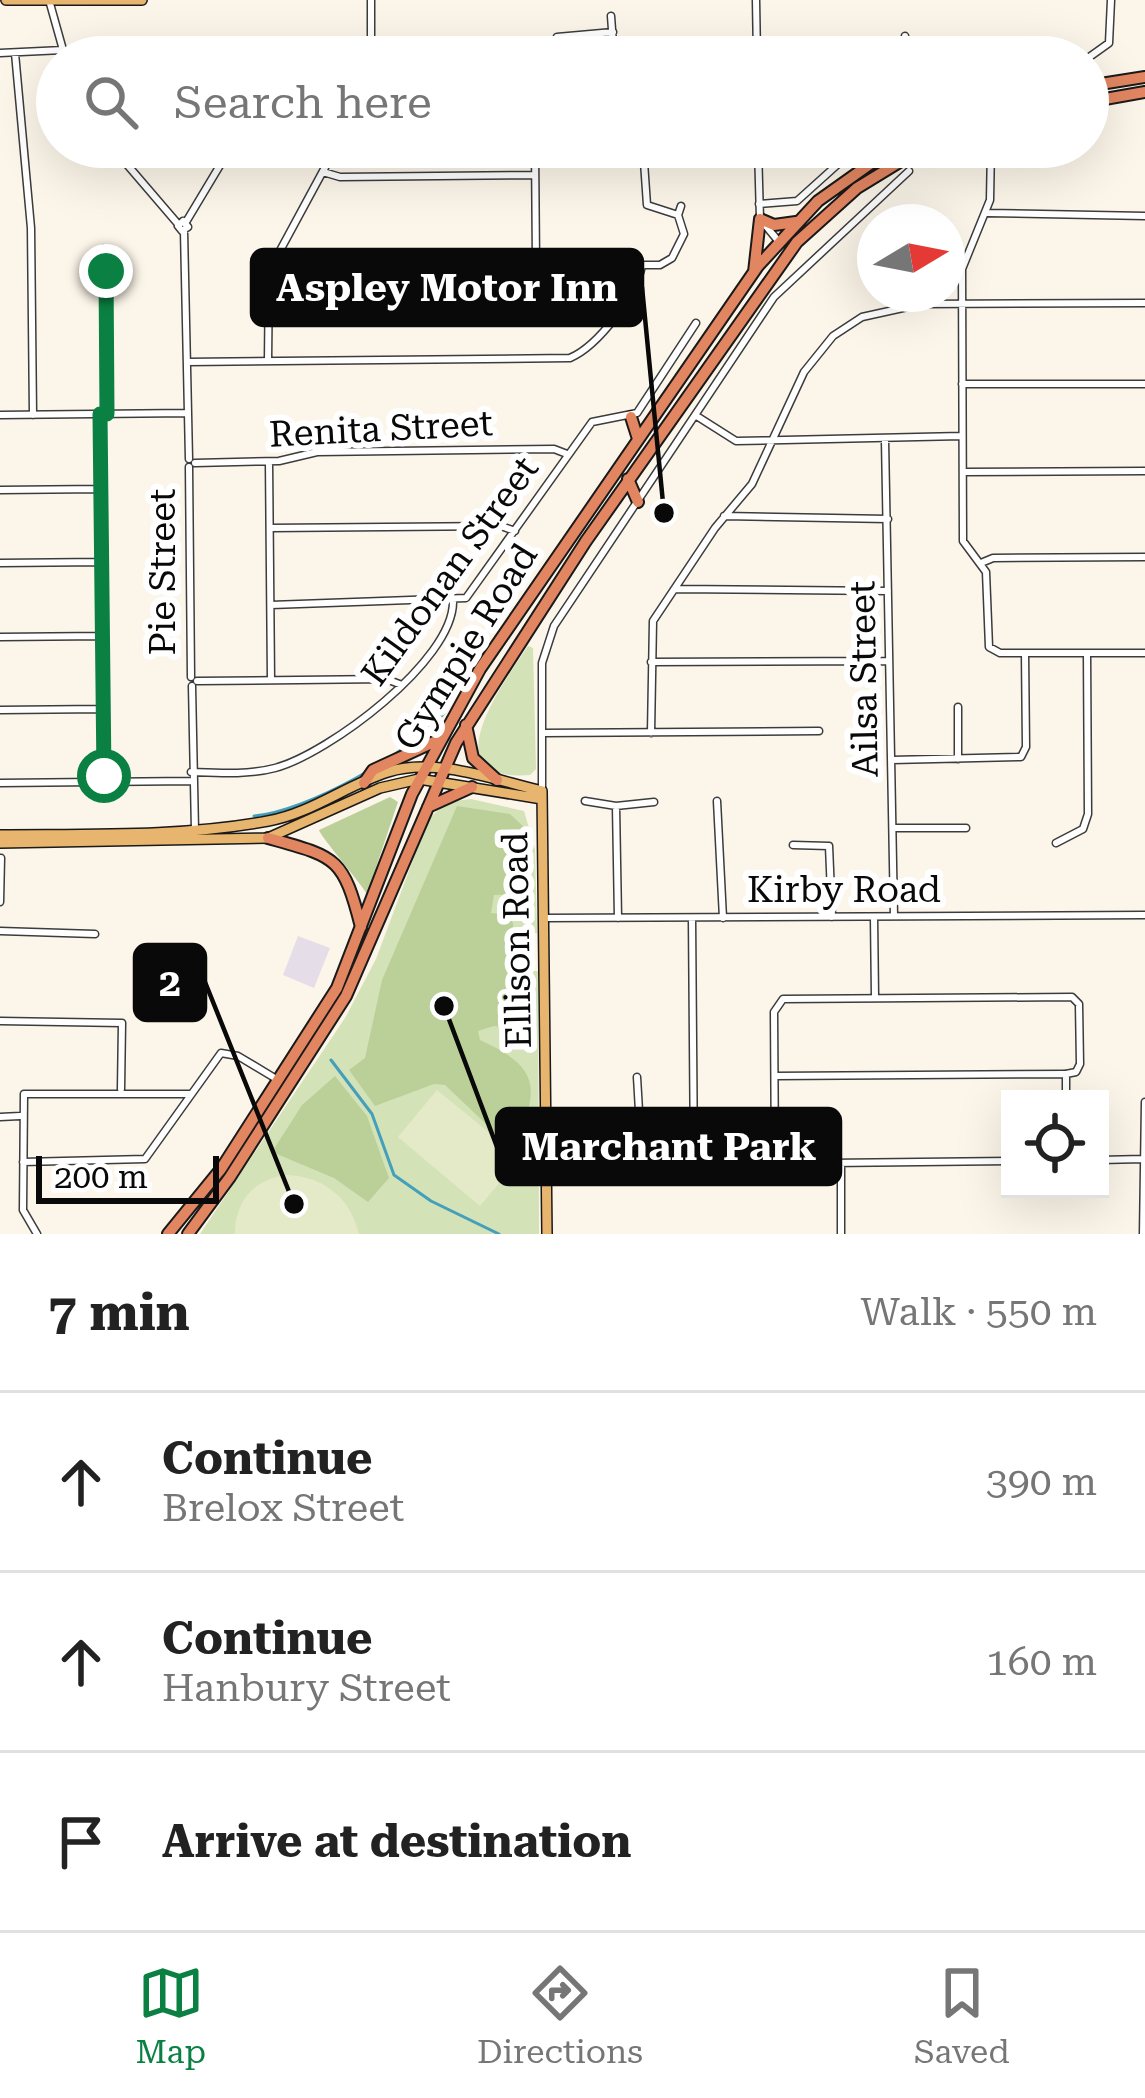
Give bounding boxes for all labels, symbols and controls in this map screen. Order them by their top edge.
search box [36,36,1109,168]
icon: search [78,69,144,135]
text: Search here [174,76,432,129]
north arrow [857,204,965,312]
route end [79,244,133,298]
callout: Aspley Motor Inn [252,250,642,325]
text: Aspley Motor Inn [276,265,618,311]
street label: Renita Street [268,402,494,456]
street label: Kildonan Street [353,449,547,693]
street label: Pie Street [142,489,184,655]
street label: Gympie Road [386,536,546,758]
street label: Ailsa Street [841,580,887,778]
route start [77,749,131,803]
street label: Ellison Road [494,831,540,1049]
street label: Kirby Road [747,869,941,911]
callout: 2 [135,945,205,1020]
text: 2 [159,960,181,1006]
map controls [1001,1090,1109,1198]
button: locate [1001,1090,1109,1198]
callout: Marchant Park [497,1109,840,1184]
text: Marchant Park [522,1124,817,1170]
scale bar [36,1150,219,1203]
text: 200 m [54,1157,148,1196]
text: 7 min [48,1283,190,1342]
text: Walk · 550 m [861,1289,1097,1335]
text: Continue [162,1432,373,1485]
icon: ahead [48,1449,114,1515]
text: 390 m [986,1459,1097,1505]
text: Brelox Street [162,1485,404,1531]
text: Continue [162,1612,373,1665]
icon: ahead [48,1629,114,1695]
text: 160 m [986,1639,1097,1685]
text: Hanbury Street [162,1665,451,1711]
icon: arrive [48,1809,114,1875]
text: Arrive at destination [162,1815,631,1868]
tab: Map [135,1960,206,2071]
tab: Directions [477,1960,643,2071]
tab: Saved [914,1960,1010,2071]

